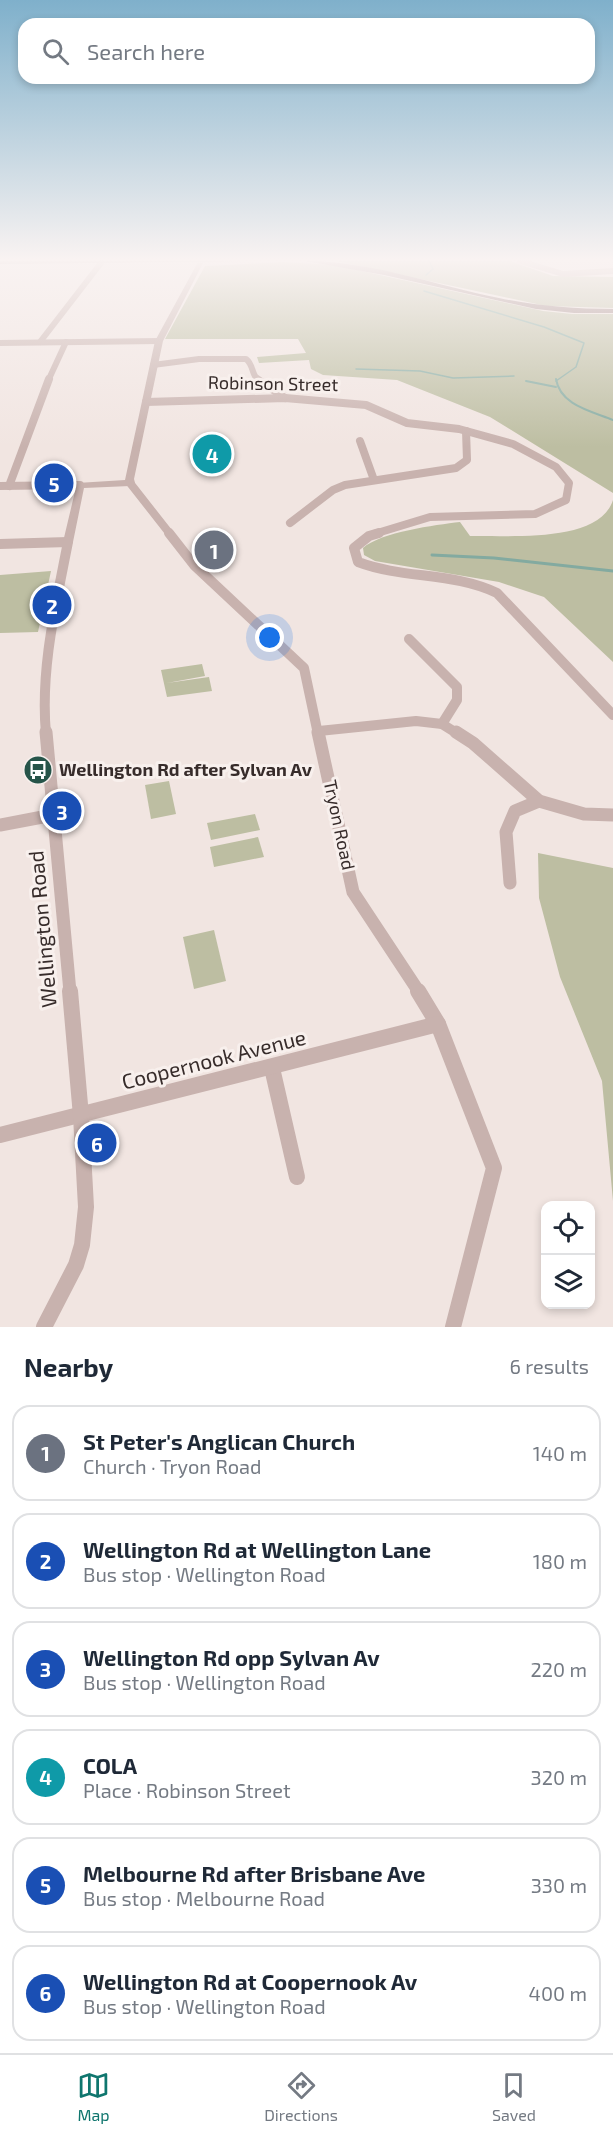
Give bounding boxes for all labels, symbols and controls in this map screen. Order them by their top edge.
search box [18,18,595,84]
icon: search [39,35,72,68]
text: Search here [87,38,205,64]
street label: Robinson Street [208,371,338,395]
pin: 4 [192,432,232,476]
pin: 5 [34,460,74,506]
pin: 1 [194,528,234,572]
pin: 2 [32,582,72,628]
your location [255,623,284,652]
bus stop icon: Wellington Rd after Sylvan Av [22,754,54,786]
place label: Wellington Rd after Sylvan Av [59,758,313,780]
street label: Tryon Road [320,778,360,872]
pin: 3 [42,788,82,834]
street label: Wellington Road [22,850,61,1009]
street label: Coopernook Avenue [119,1024,308,1094]
pin: 6 [78,1120,116,1166]
map controls [541,1201,595,1309]
button: locate [541,1201,595,1255]
button: layers [541,1255,595,1309]
text: Nearby [24,1351,113,1382]
text: 6 results [509,1354,589,1378]
text: St Peter's Anglican Church [83,1428,355,1454]
text: 1 [41,1441,50,1465]
text: 140 m [533,1441,587,1465]
text: Church · Tryon Road [83,1454,262,1478]
text: Wellington Rd at Wellington Lane [83,1536,431,1562]
text: 2 [40,1549,51,1573]
text: 180 m [533,1549,587,1573]
text: Bus stop · Wellington Road [83,1562,326,1586]
text: Wellington Rd opp Sylvan Av [83,1644,380,1670]
text: 3 [40,1657,51,1681]
text: 220 m [530,1657,587,1681]
text: Bus stop · Wellington Road [83,1670,326,1694]
text: COLA [83,1752,137,1778]
text: 4 [39,1765,52,1789]
text: 320 m [531,1765,587,1789]
text: Place · Robinson Street [83,1778,291,1802]
text: Melbourne Rd after Brisbane Ave [83,1860,426,1886]
text: 5 [40,1873,51,1897]
text: 330 m [531,1873,587,1897]
text: Bus stop · Melbourne Road [83,1886,325,1910]
text: Wellington Rd at Coopernook Av [83,1968,417,1994]
text: 6 [40,1981,51,2005]
text: 400 m [529,1981,587,2005]
text: Bus stop · Wellington Road [83,1994,326,2018]
tab: Map [77,2069,110,2124]
tab: Directions [264,2069,338,2124]
tab: Saved [492,2069,536,2124]

